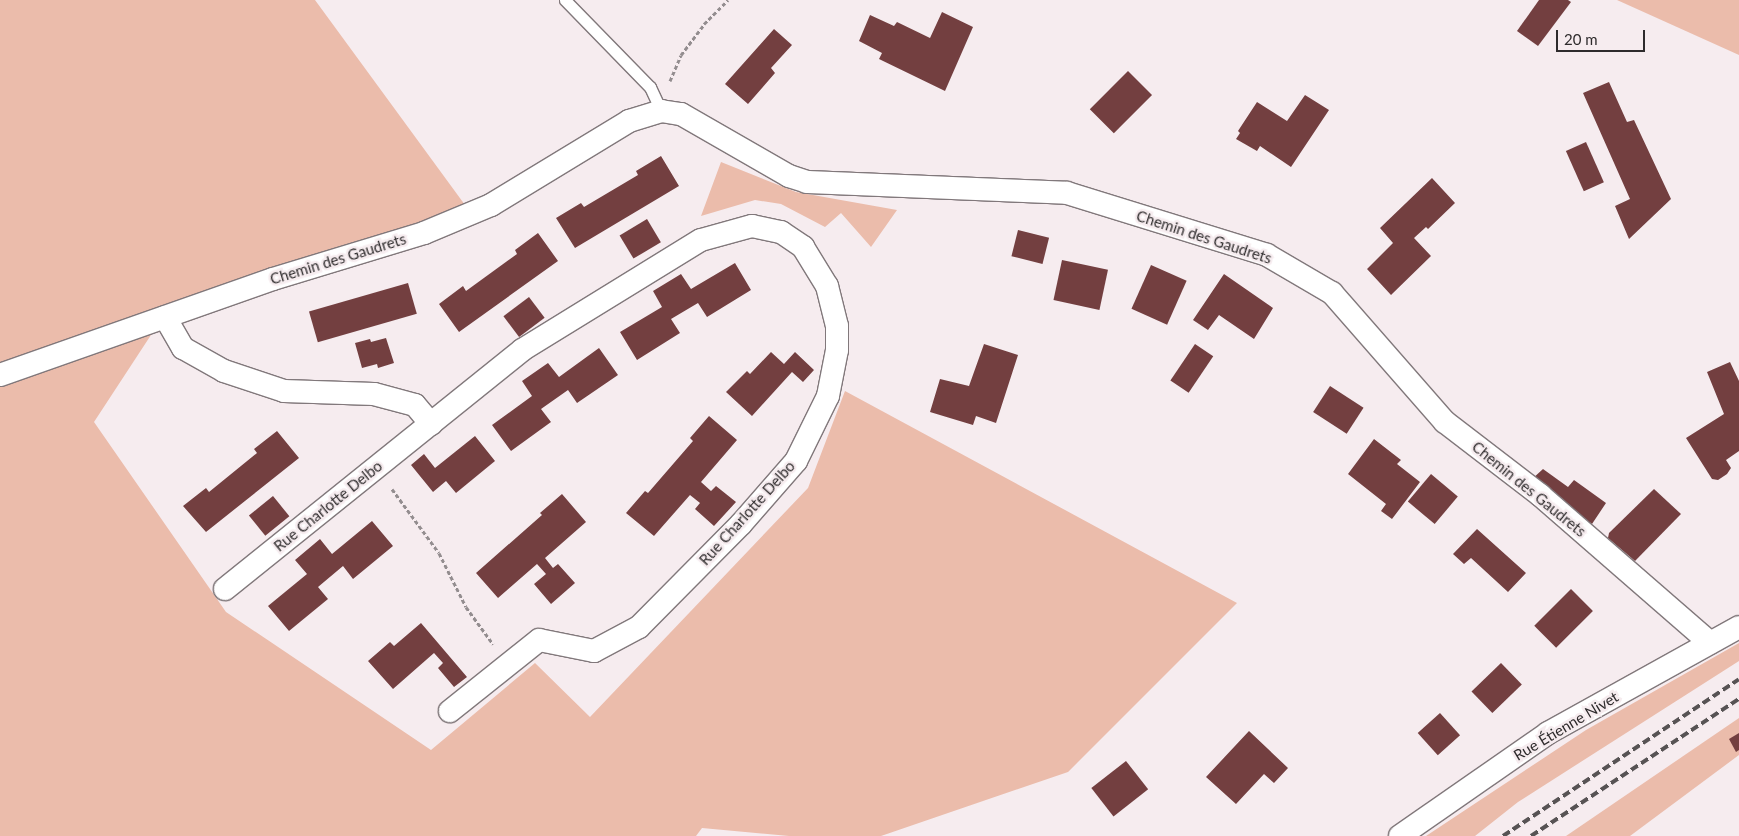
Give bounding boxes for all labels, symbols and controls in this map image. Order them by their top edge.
scale bar [1559,20,1648,52]
text: 20 m [1564,30,1598,48]
street label: Chemin des Gaudrets [1134,207,1274,267]
street label: Chemin des Gaudrets [268,230,408,288]
street label: Chemin des Gaudrets [1468,438,1590,540]
street label: Rue Charlotte Delbo [270,457,386,555]
street label: Rue Charlotte Delbo [695,457,799,569]
street label: Rue Étienne Nivet [1510,688,1622,764]

